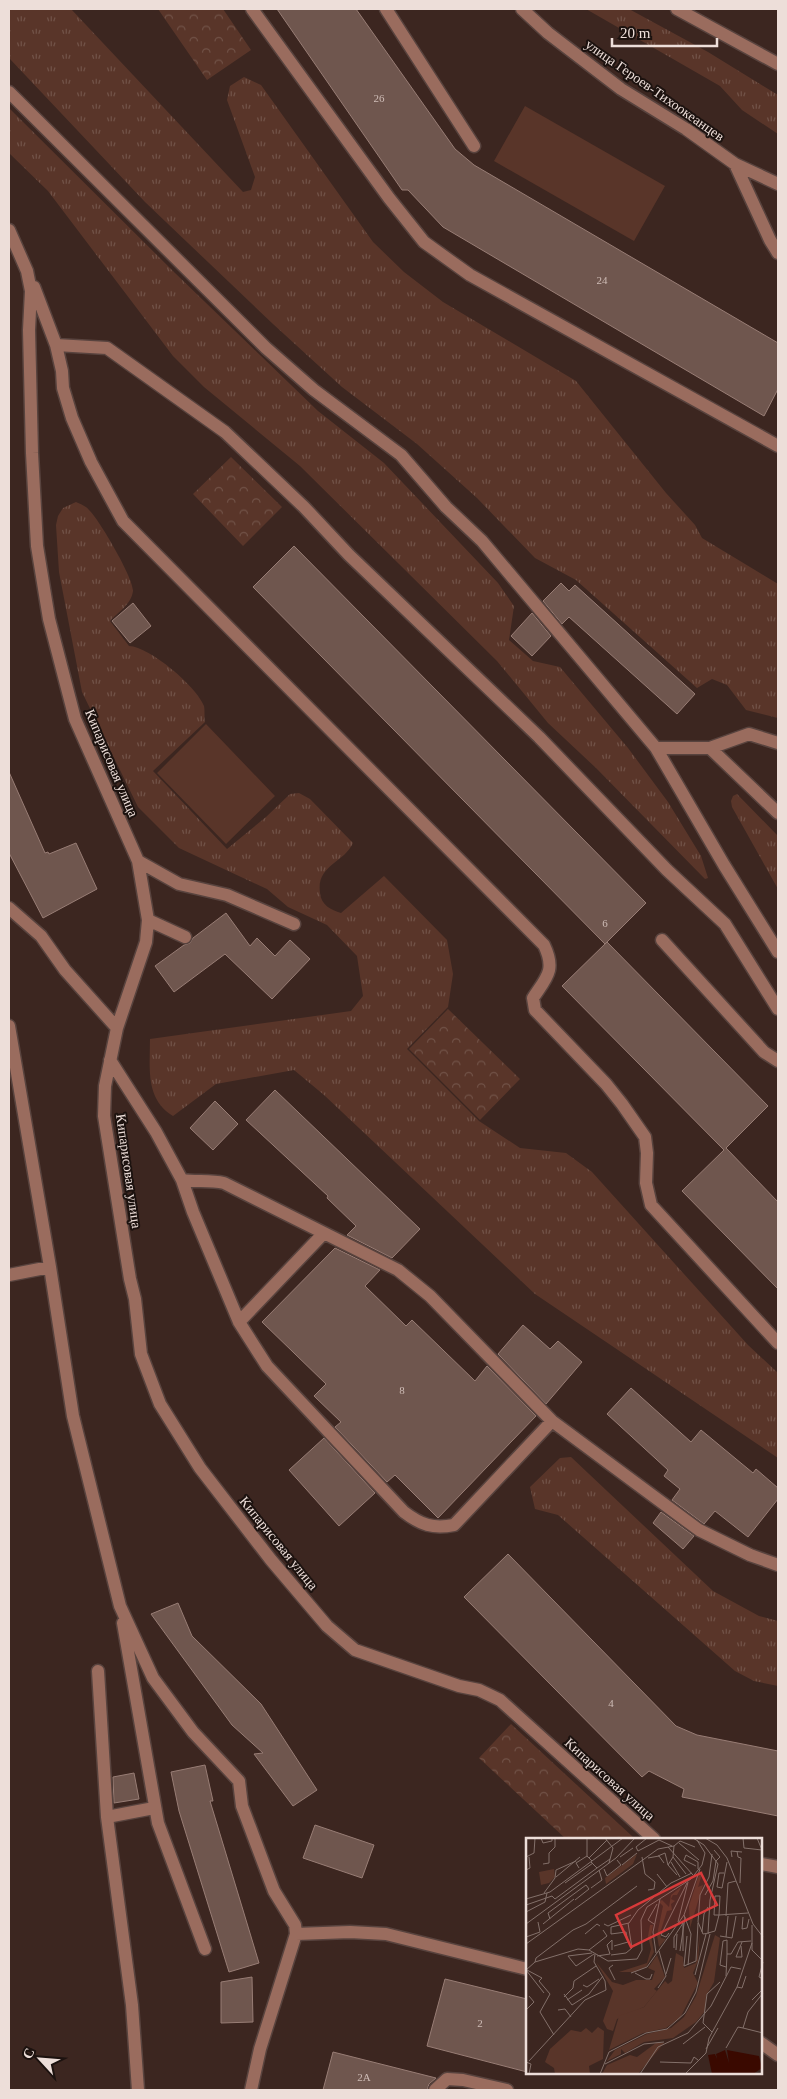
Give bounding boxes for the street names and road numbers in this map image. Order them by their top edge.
street label: улица Героев-Тихоокеанцев [582,37,727,144]
street label: Кипарисовая улица [82,707,141,820]
street label: Кипарисовая улица [113,1113,144,1230]
street label: Кипарисовая улица [236,1494,321,1593]
street label: Кипарисовая улица [562,1735,658,1824]

